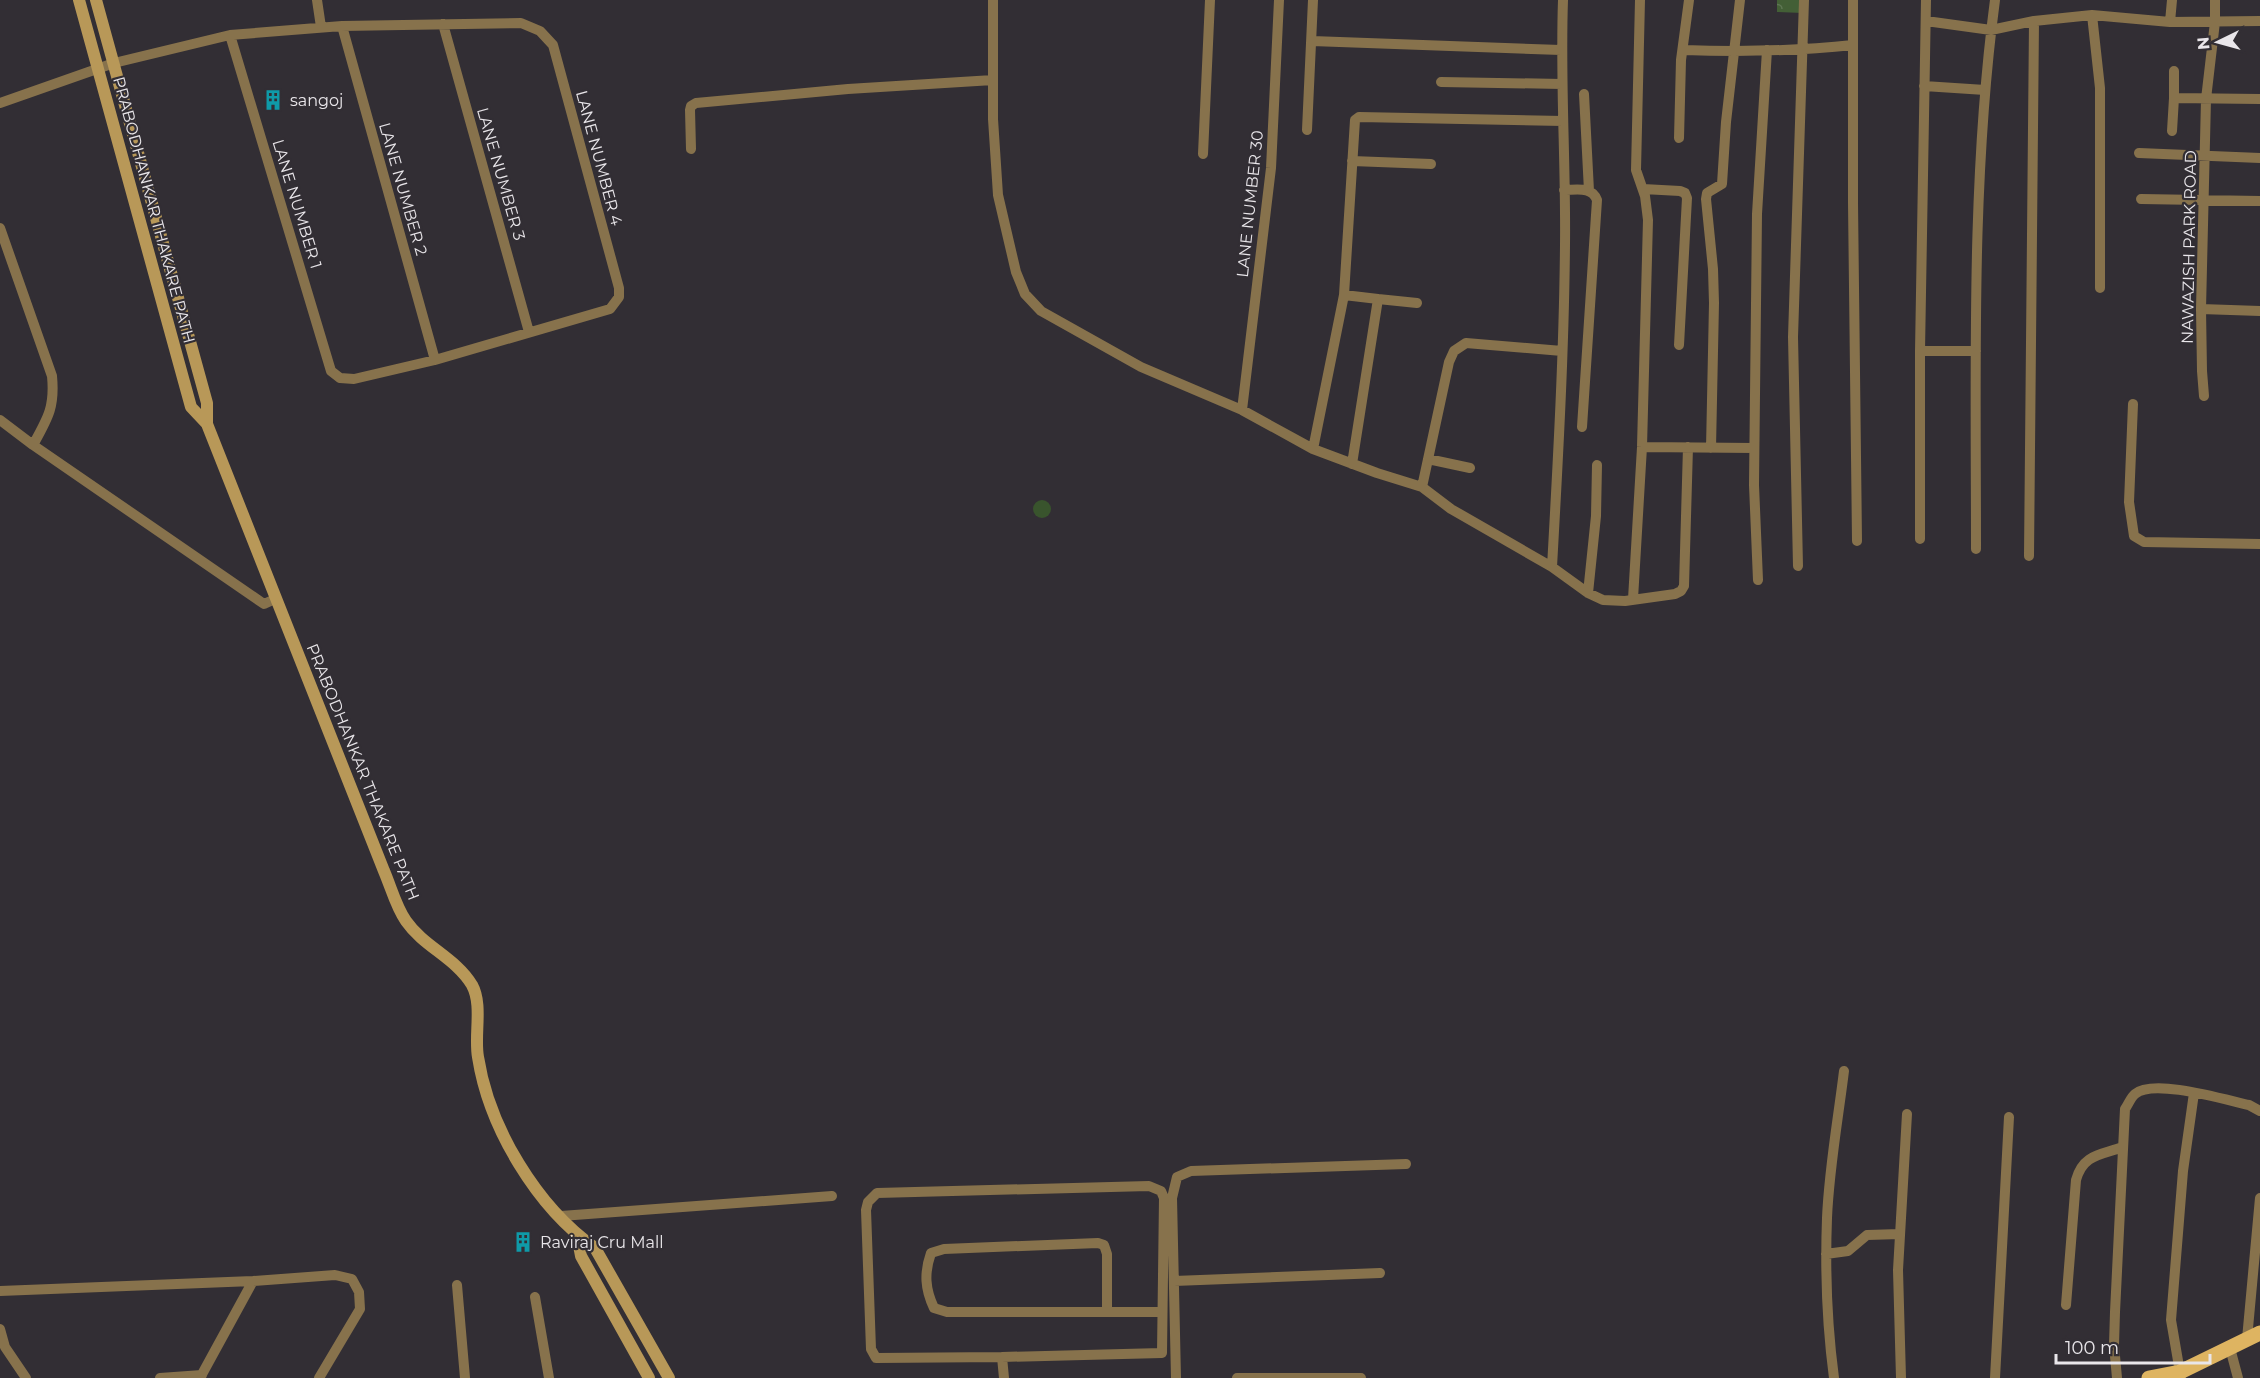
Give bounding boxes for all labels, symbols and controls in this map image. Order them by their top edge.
north arrow [2188,12,2248,72]
text: N [2194,36,2214,51]
street label: PRABODHANKAR THAKARE PATH [109,75,199,345]
building icon: sangoj [261,88,285,112]
street label: LANE NUMBER 4 [572,88,626,228]
place label: sangoj [290,91,343,110]
street label: LANE NUMBER 3 [473,105,529,243]
street label: LANE NUMBER 2 [375,120,431,258]
street label: LANE NUMBER 30 [1233,129,1267,279]
street label: LANE NUMBER 1 [268,137,326,271]
street label: NAWAZISH PARK ROAD [2178,150,2200,344]
street label: PRABODHANKAR THAKARE PATH [303,641,423,903]
building icon: Raviraj Cru Mall [511,1230,535,1254]
place label: Raviraj Cru Mall [540,1233,664,1252]
scale bar [2056,1327,2210,1365]
text: 100 m [2065,1337,2119,1359]

